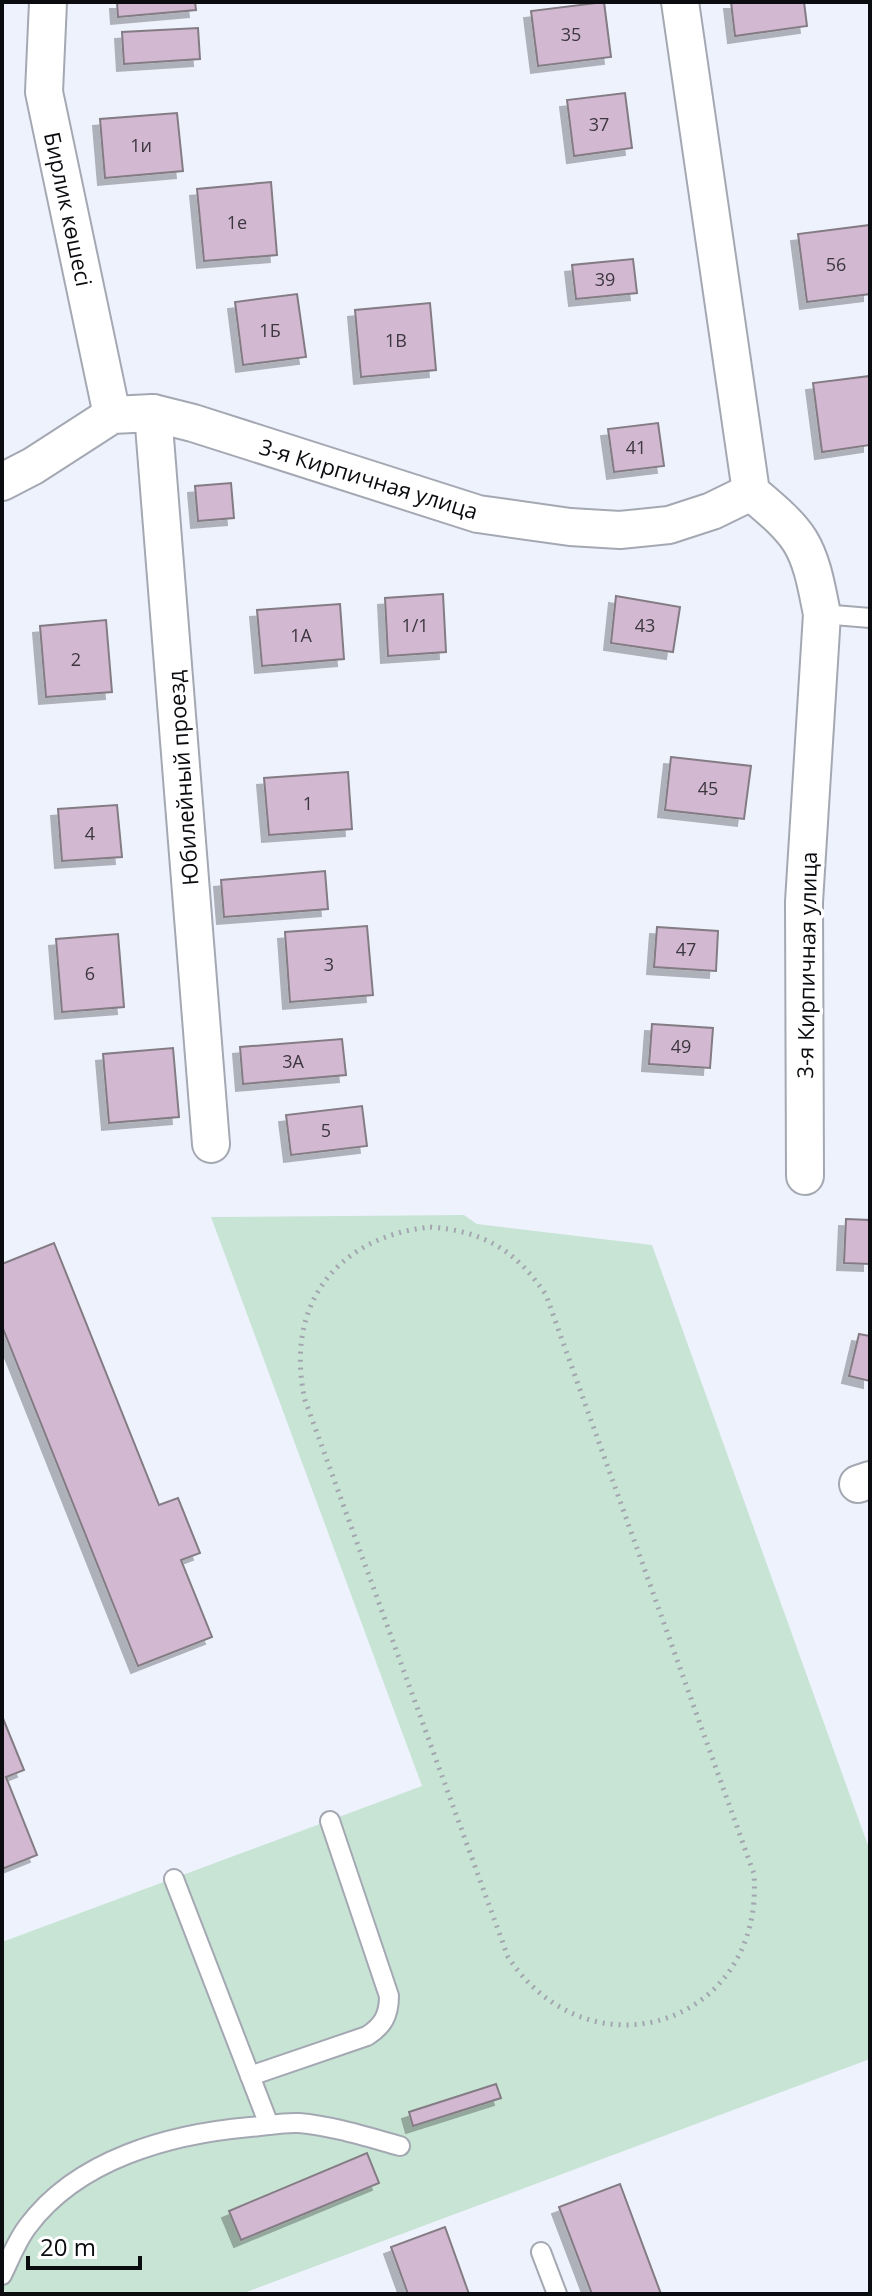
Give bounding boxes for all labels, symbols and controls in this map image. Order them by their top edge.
house number: 35 [561,22,581,46]
house number: 37 [589,112,609,136]
street label: Бирлик көшесі [38,129,100,289]
house number: 1и [130,133,152,157]
house number: 1е [227,210,247,234]
house number: 56 [826,252,846,276]
house number: 39 [595,267,615,291]
house number: 1Б [259,318,281,342]
house number: 1В [385,328,407,352]
street label: 3-я Кирпичная улица [256,430,482,526]
house number: 41 [626,435,646,459]
house number: 1/1 [401,613,429,637]
house number: 43 [635,613,655,637]
house number: 1А [290,623,312,647]
house number: 2 [71,647,81,671]
street label: Юбилейный проезд [159,669,204,887]
house number: 45 [698,776,718,800]
house number: 1 [303,791,313,815]
house number: 4 [85,821,95,845]
street label: 3-я Кирпичная улица [789,851,823,1079]
house number: 47 [676,937,696,961]
house number: 3 [324,952,334,976]
house number: 6 [85,961,95,985]
house number: 49 [671,1034,691,1058]
house number: 3А [282,1049,304,1073]
house number: 5 [321,1118,331,1142]
scale bar [28,2220,140,2270]
text: 20 m [40,2230,96,2263]

